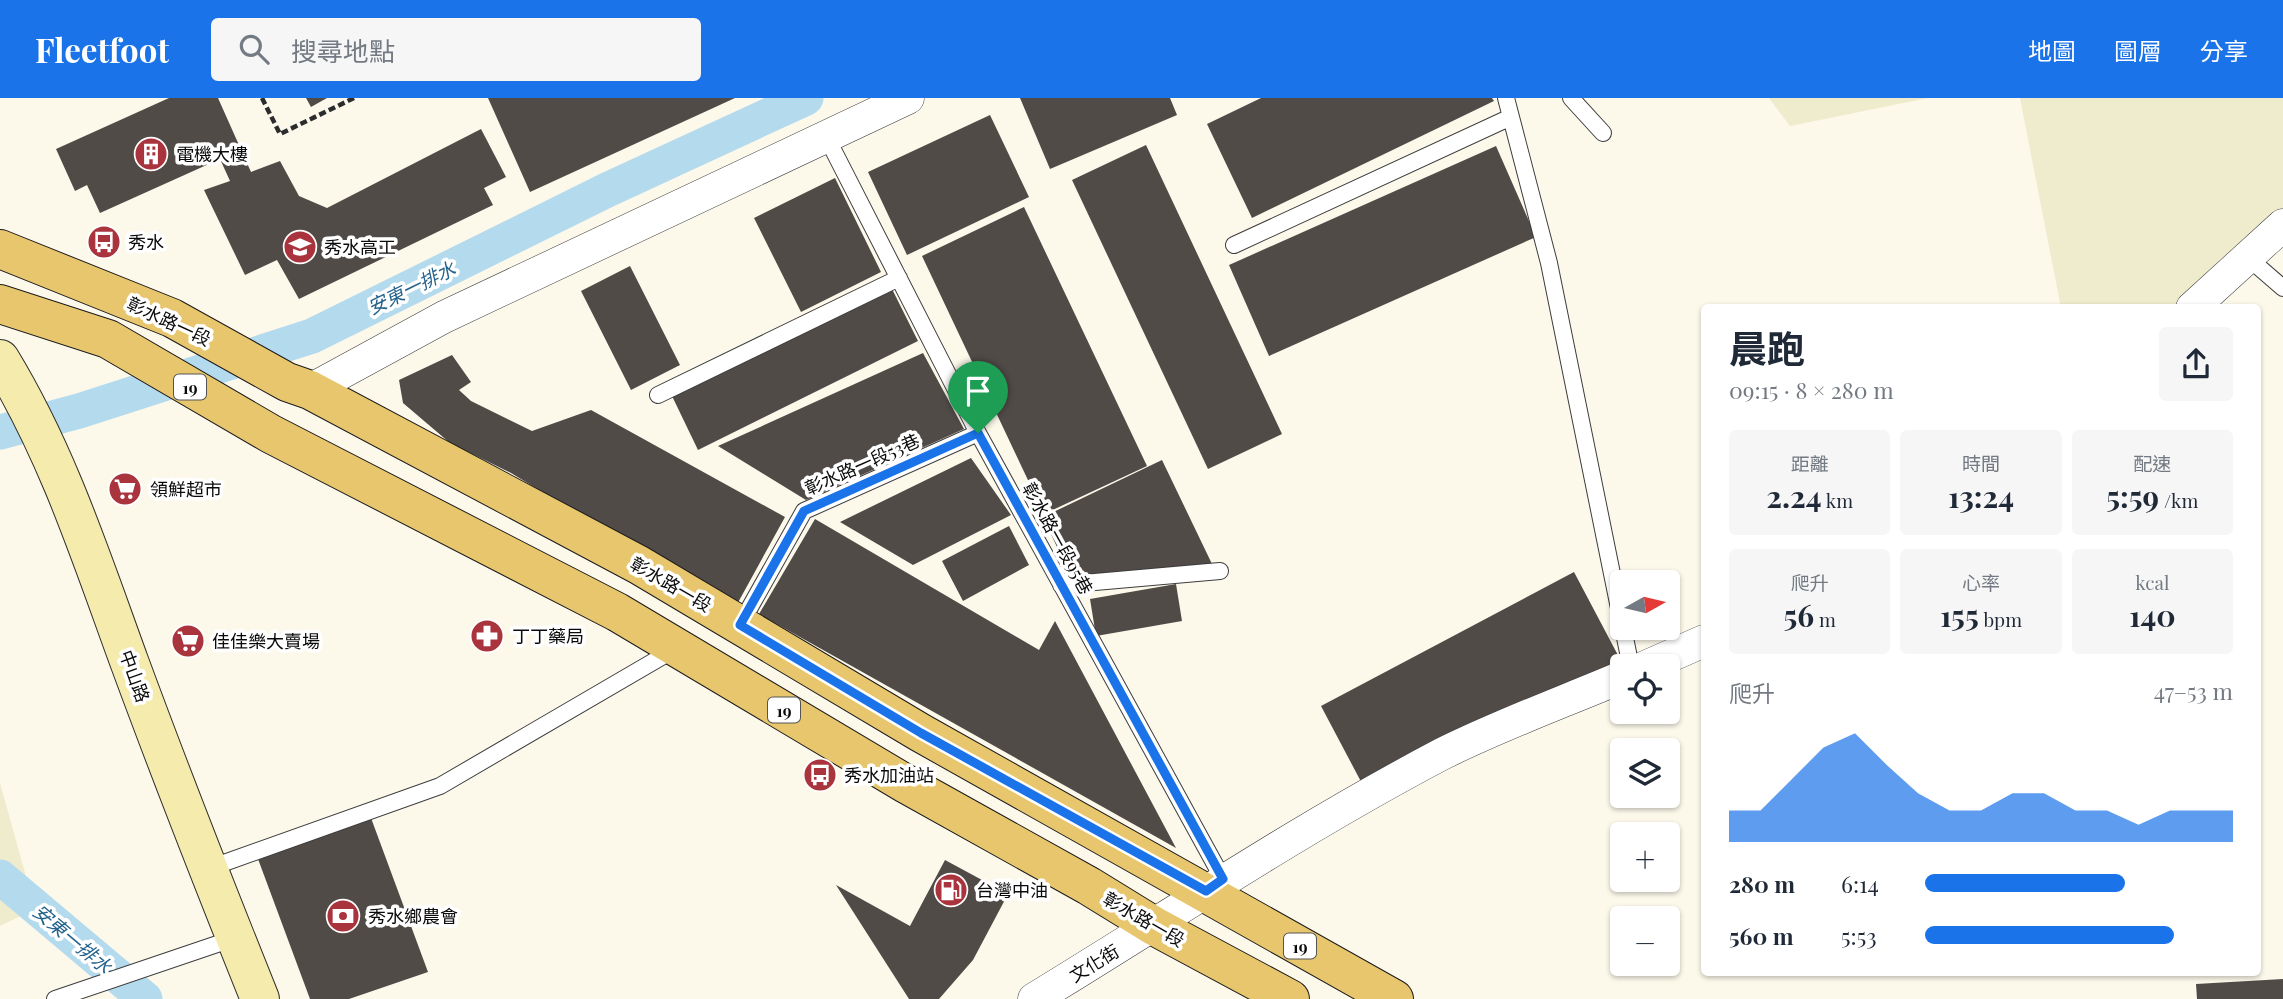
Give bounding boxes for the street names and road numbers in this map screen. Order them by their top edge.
street label: 彰水路一段 [123,291,215,351]
road number: 19 [174,374,206,400]
street label: 彰水路一段53巷 [801,428,923,500]
street label: 彰水路一段95巷 [1017,478,1099,598]
street label: 彰水路一段 [626,551,716,617]
street label: 中山路 [114,647,156,705]
road number: 19 [768,698,800,722]
street label: 彰水路一段 [1099,886,1189,952]
road number: 19 [1284,933,1316,958]
street label: 文化街 [1065,939,1123,987]

